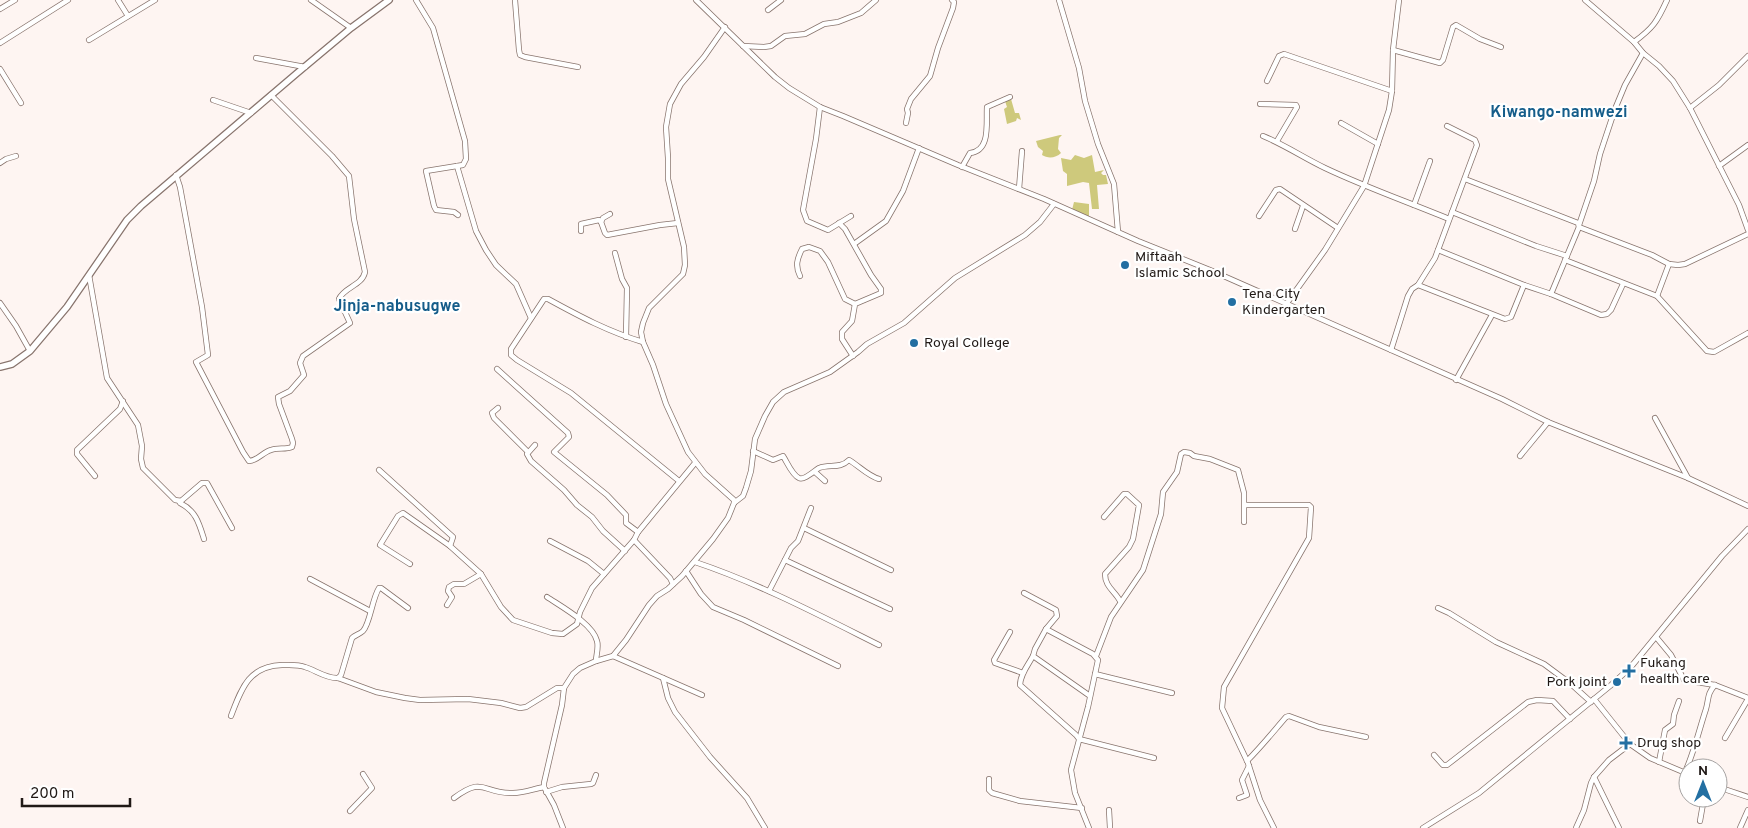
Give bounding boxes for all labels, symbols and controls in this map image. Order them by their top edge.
district label: Kiwango-namwezi [1490,103,1628,123]
place label: Miftaah Islamic School [1135,249,1225,282]
marker: Miftaah Islamic School [1119,259,1131,271]
place label: Tena City Kindergarten [1242,286,1325,319]
marker: Tena City Kindergarten [1226,296,1238,308]
district label: Jinja-nabusugwe [333,297,461,317]
place label: Royal College [924,335,1010,352]
marker: Royal College [908,337,920,349]
place label: Fukang health care [1640,655,1710,688]
marker: Fukang health care [1622,664,1636,678]
place label: Pork joint [1546,674,1607,691]
marker: Pork joint [1611,676,1623,688]
place label: Drug shop [1637,735,1701,752]
marker: Drug shop [1619,736,1633,750]
north arrow [1678,758,1728,808]
text: N [1698,763,1708,780]
scale bar [22,776,130,808]
text: 200 m [30,785,75,804]

